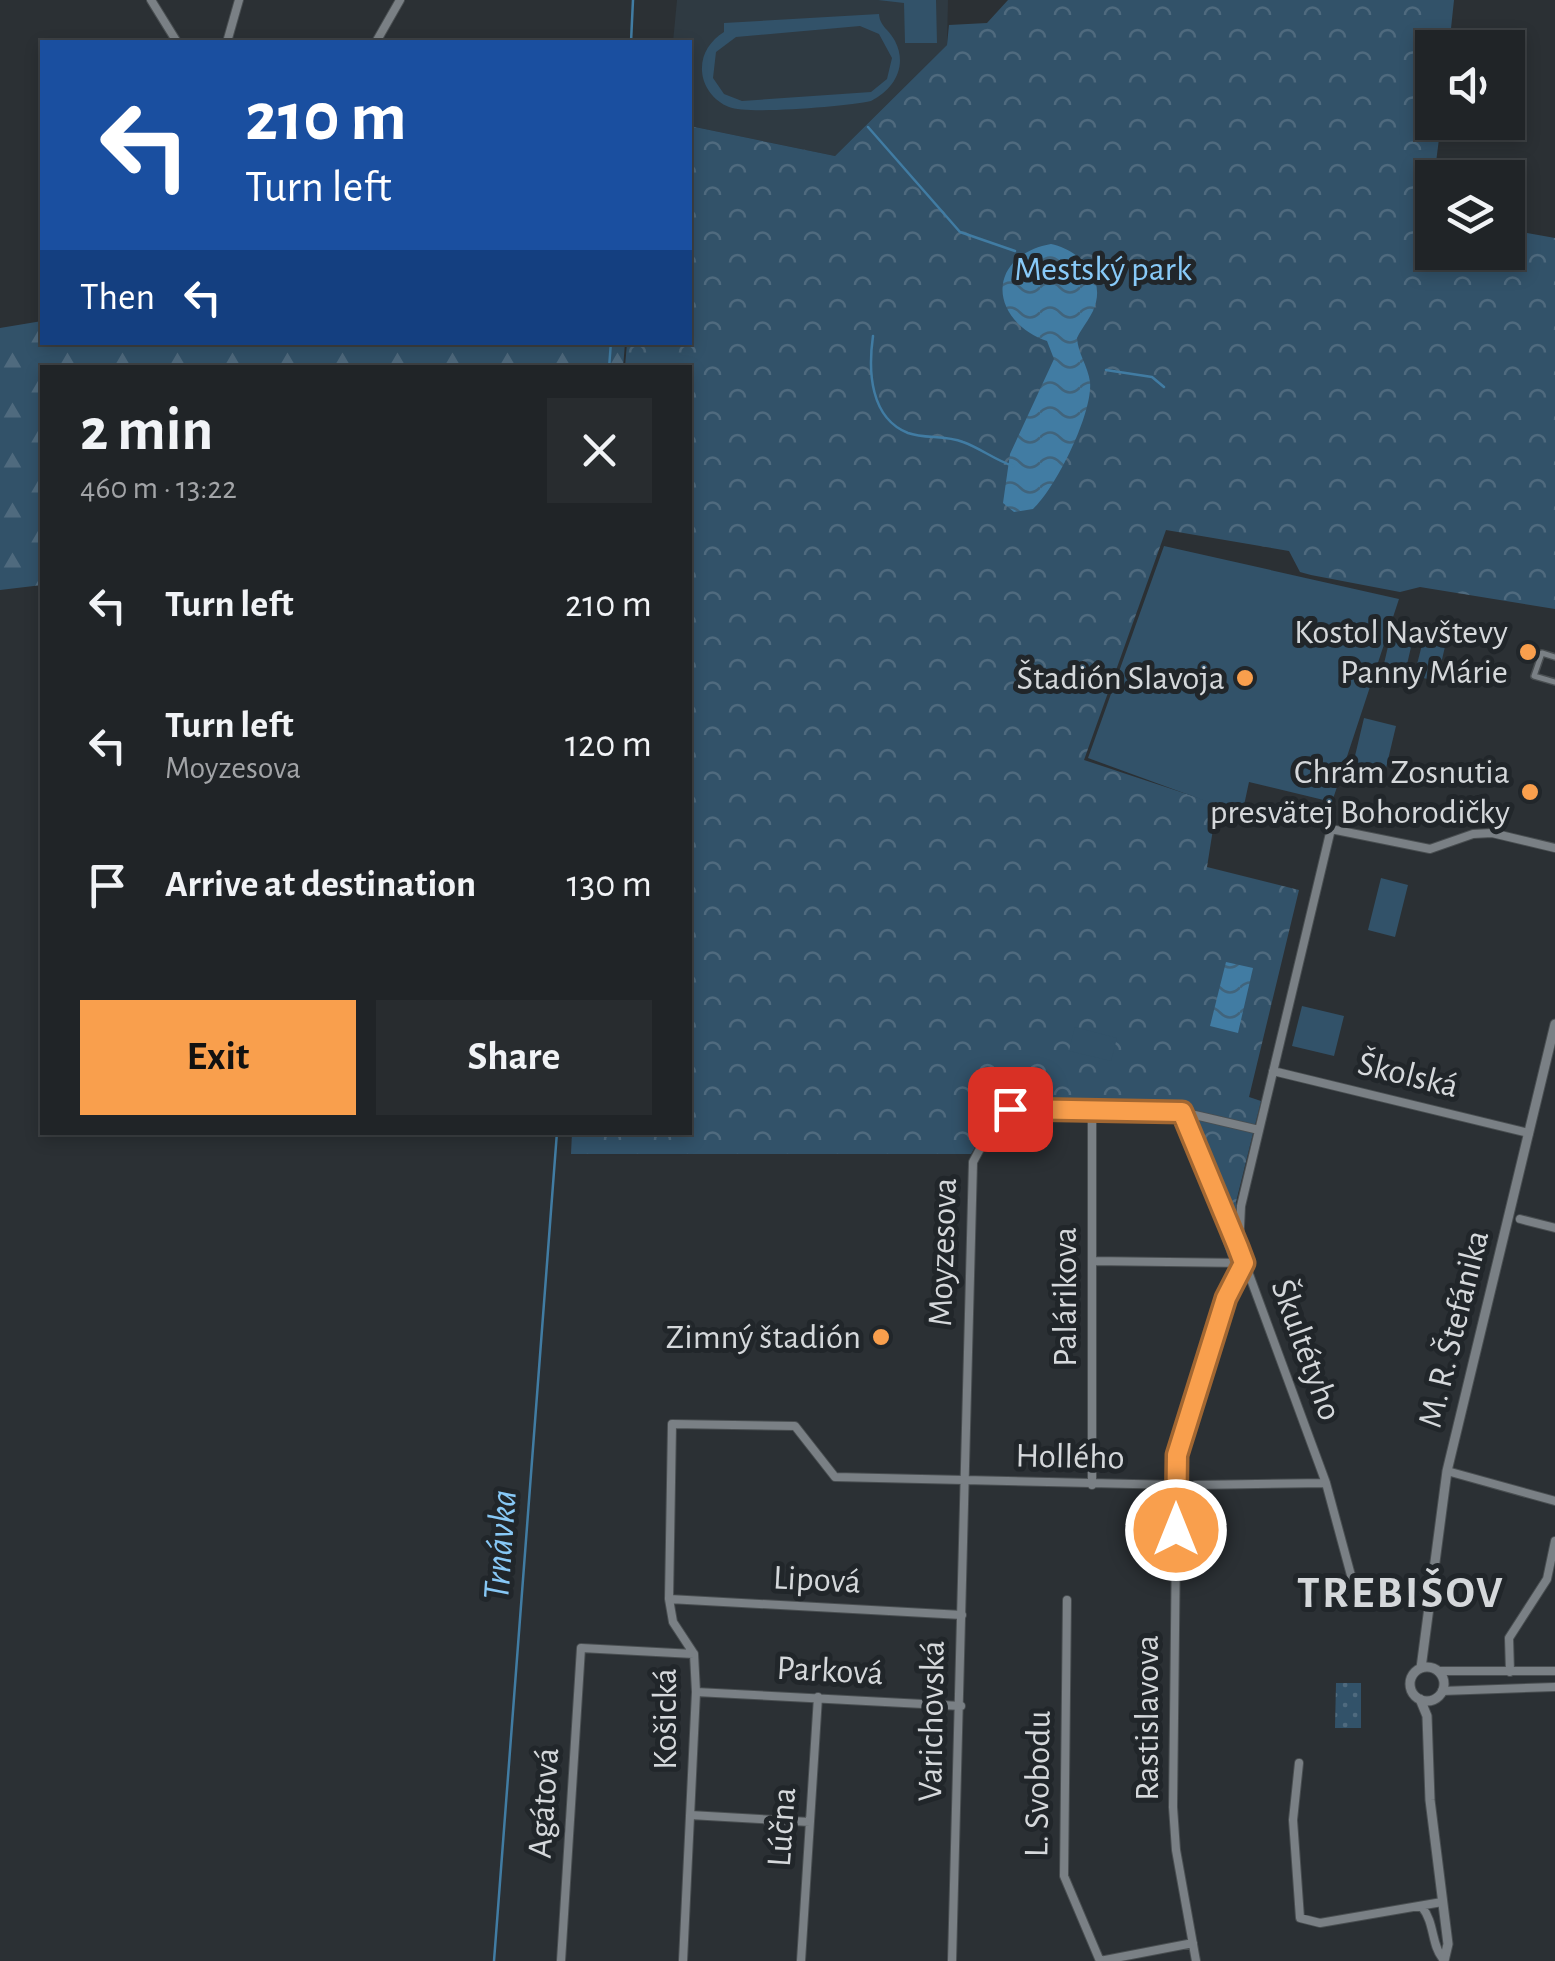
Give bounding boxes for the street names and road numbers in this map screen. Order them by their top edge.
street label: Školská [1354,1044,1462,1104]
street label: Moyzesova [923,1177,963,1327]
street label: M. R. Štefánika [1411,1226,1495,1431]
street label: Palárikova [1048,1227,1083,1367]
street label: Škultétyho [1264,1274,1349,1425]
street label: Hollého [1015,1439,1125,1475]
street label: Lipová [772,1560,862,1600]
street label: Rastislavova [1130,1635,1165,1801]
street label: Varichovská [913,1640,951,1802]
street label: Parková [776,1651,884,1691]
street label: Košická [648,1668,683,1770]
street label: L. Svobodu [1019,1710,1057,1858]
street label: Agátová [523,1747,565,1859]
street label: Lúčna [762,1786,802,1868]

